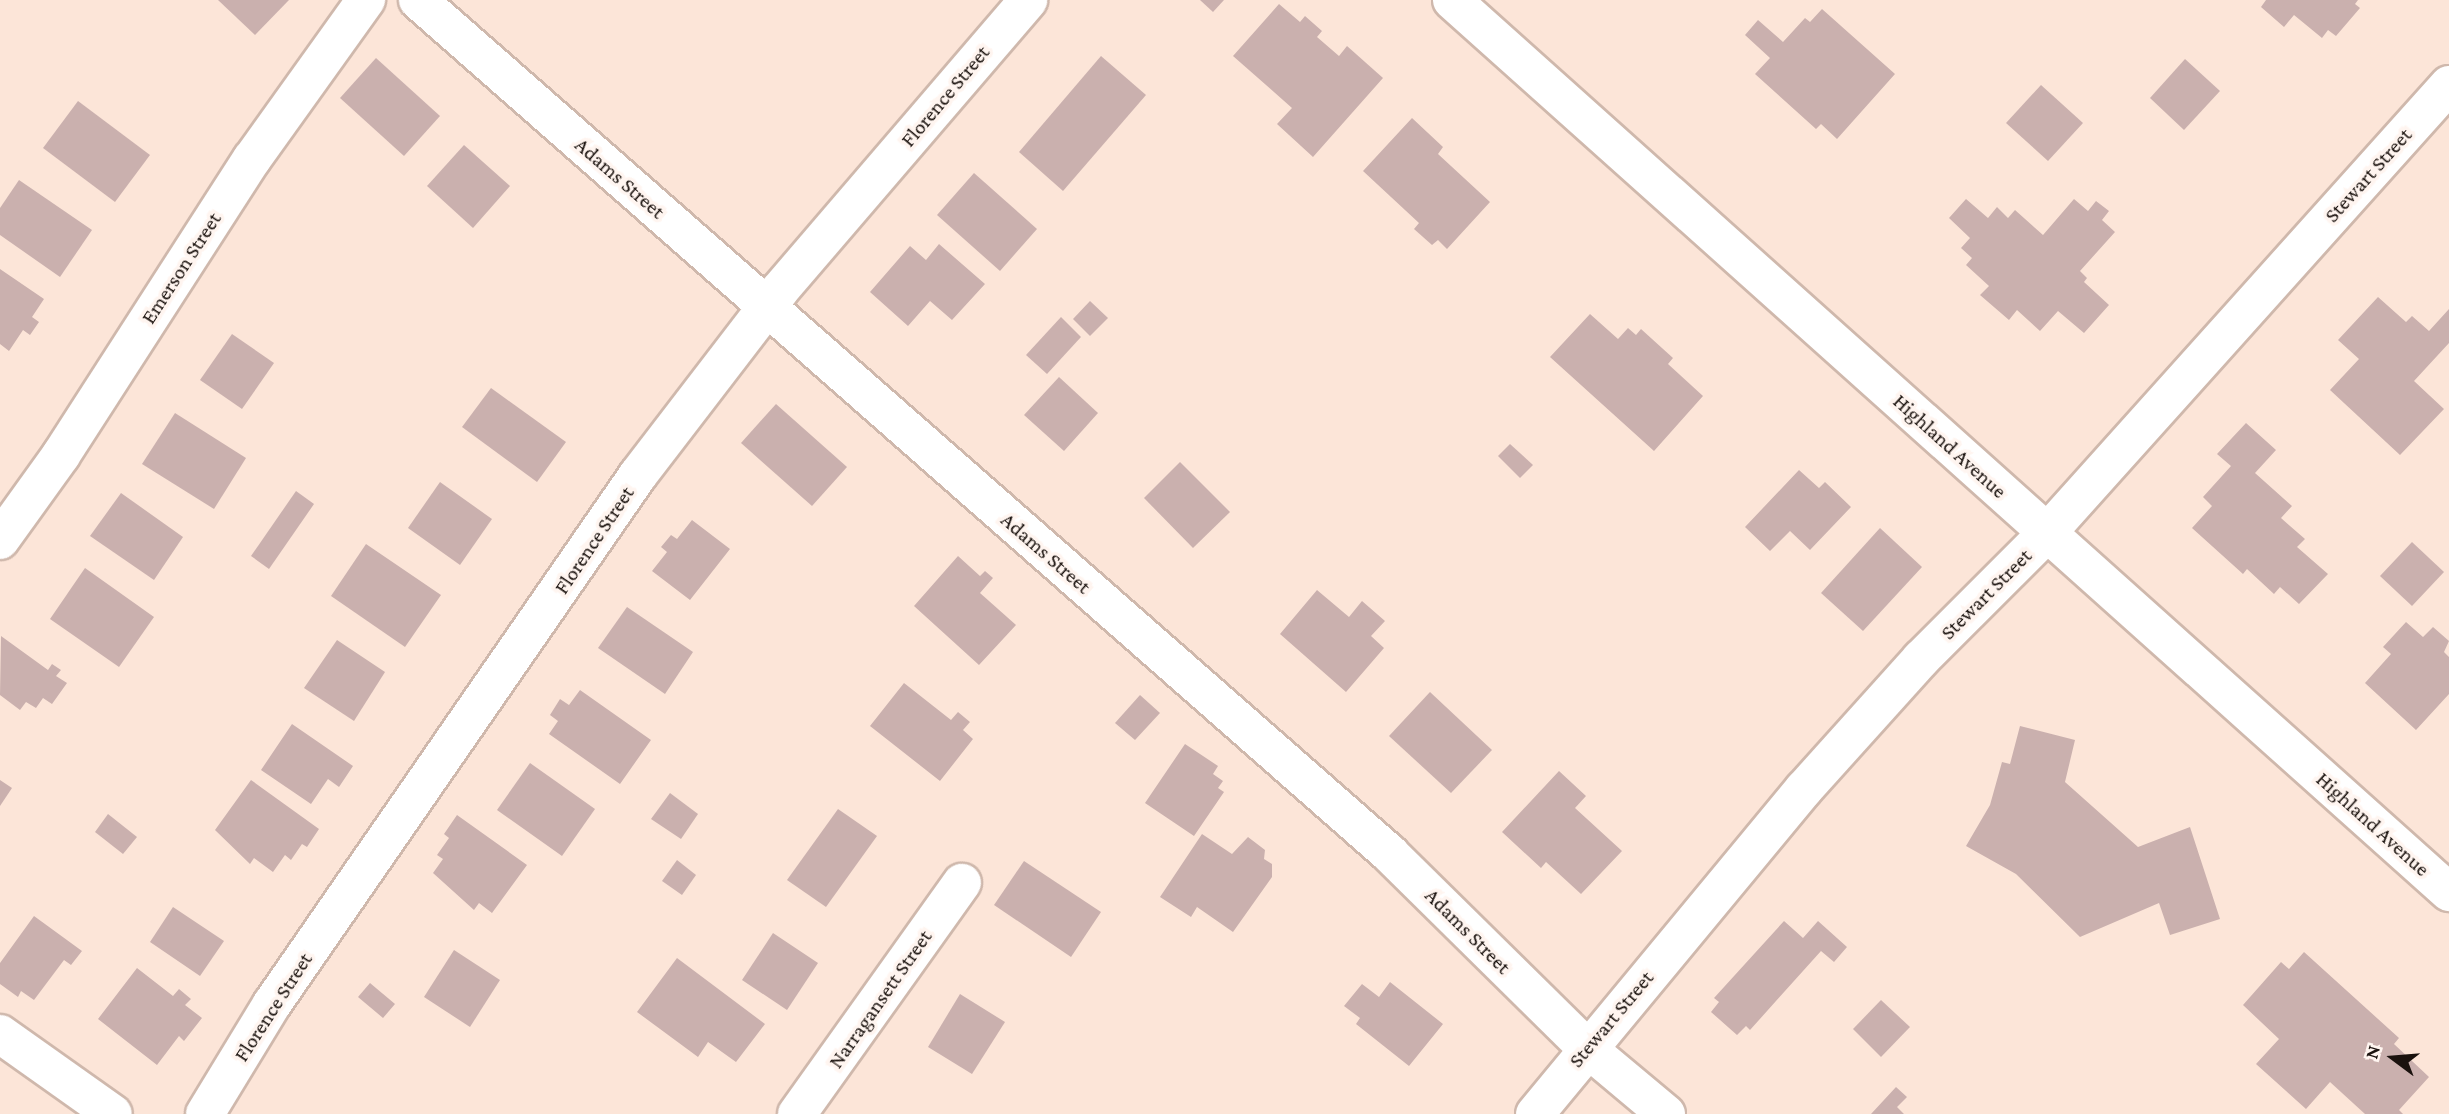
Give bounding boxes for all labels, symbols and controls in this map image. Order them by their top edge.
street label: Florence Street [895,40,995,152]
street label: Stewart Street [2319,123,2417,227]
street label: Adams Street [570,132,670,224]
street label: Emerson Street [136,208,226,328]
street label: Highland Avenue [1888,388,2012,504]
street label: Florence Street [549,481,639,599]
street label: Adams Street [996,507,1096,599]
street label: Stewart Street [1935,543,2037,645]
street label: Highland Avenue [2311,766,2435,882]
street label: Adams Street [1420,883,1516,979]
street label: Narragansett Street [823,925,937,1073]
street label: Florence Street [228,948,318,1066]
street label: Stewart Street [1563,966,1659,1072]
north arrow [2358,1023,2428,1093]
text: N [2360,1043,2384,1061]

